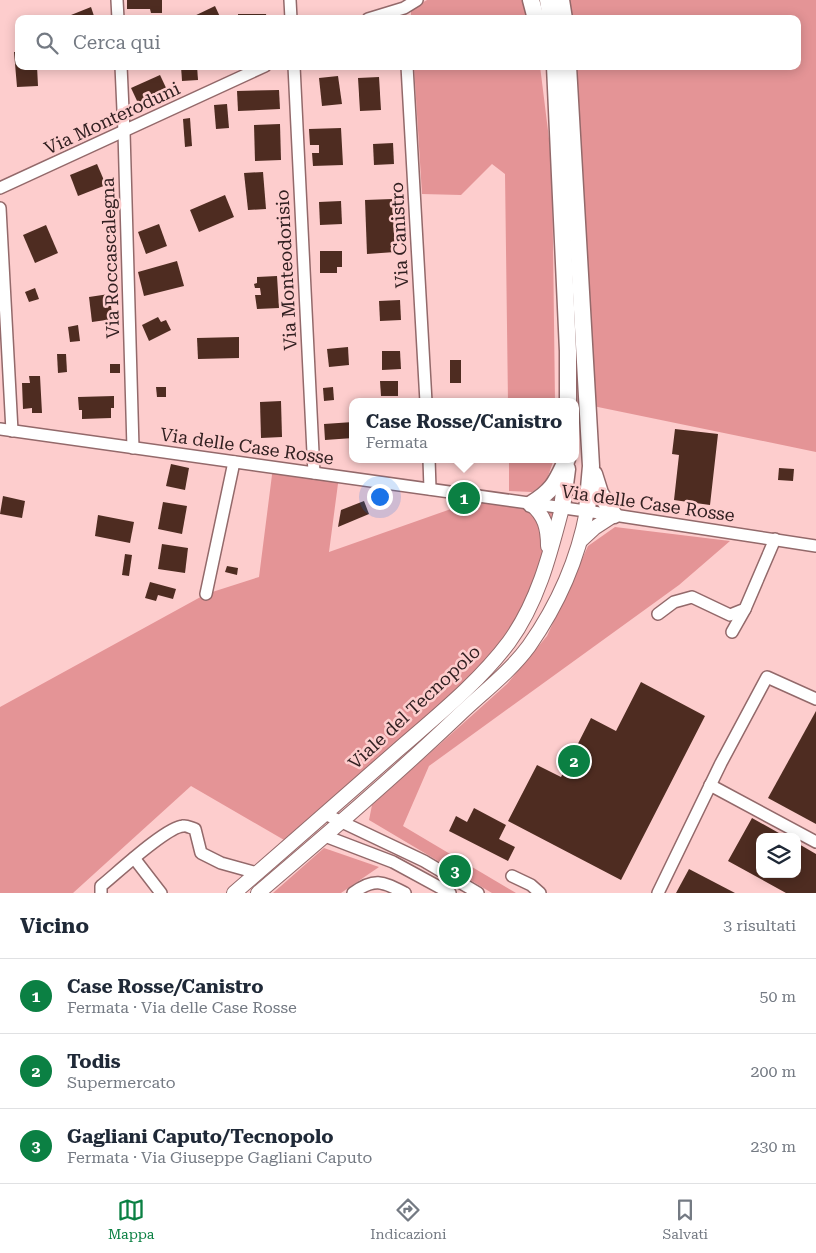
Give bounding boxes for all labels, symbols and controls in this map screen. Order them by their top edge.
search box [15,15,801,70]
icon: search [33,29,61,57]
text: Cerca qui [73,31,161,54]
street label: Via Monteroduni [41,77,183,159]
street label: Via Roccascalegna [97,177,123,339]
street label: Via Canistro [386,181,412,289]
street label: Via Monteodorisio [271,189,301,351]
popup [349,398,579,463]
text: Case Rosse/Canistro [366,410,562,433]
street label: Via delle Case Rosse [159,423,335,469]
text: Fermata [366,433,428,452]
pin: 1 [448,479,480,517]
street label: Via delle Case Rosse [560,480,736,526]
your location [367,484,393,510]
street label: Viale del Tecnopolo [344,641,484,773]
pin: 2 [558,742,590,780]
map controls [756,833,801,878]
button: layers [756,833,801,878]
pin: 3 [439,852,471,890]
text: Vicino [20,914,89,938]
text: 3 risultati [723,916,796,935]
text: Case Rosse/Canistro [67,975,263,998]
text: 1 [32,987,40,1006]
text: 50 m [759,987,796,1006]
text: Fermata · Via delle Case Rosse [67,998,297,1017]
text: Todis [67,1050,120,1073]
text: 2 [32,1062,40,1081]
text: 200 m [750,1062,796,1081]
text: Supermercato [67,1073,176,1092]
text: Gagliani Caputo/Tecnopolo [67,1125,333,1148]
text: 3 [32,1137,40,1156]
text: 230 m [750,1137,796,1156]
text: Fermata · Via Giuseppe Gagliani Caputo [67,1148,372,1167]
tab: Mappa [108,1196,154,1242]
tab: Indicazioni [370,1196,447,1242]
tab: Salvati [662,1196,708,1242]

